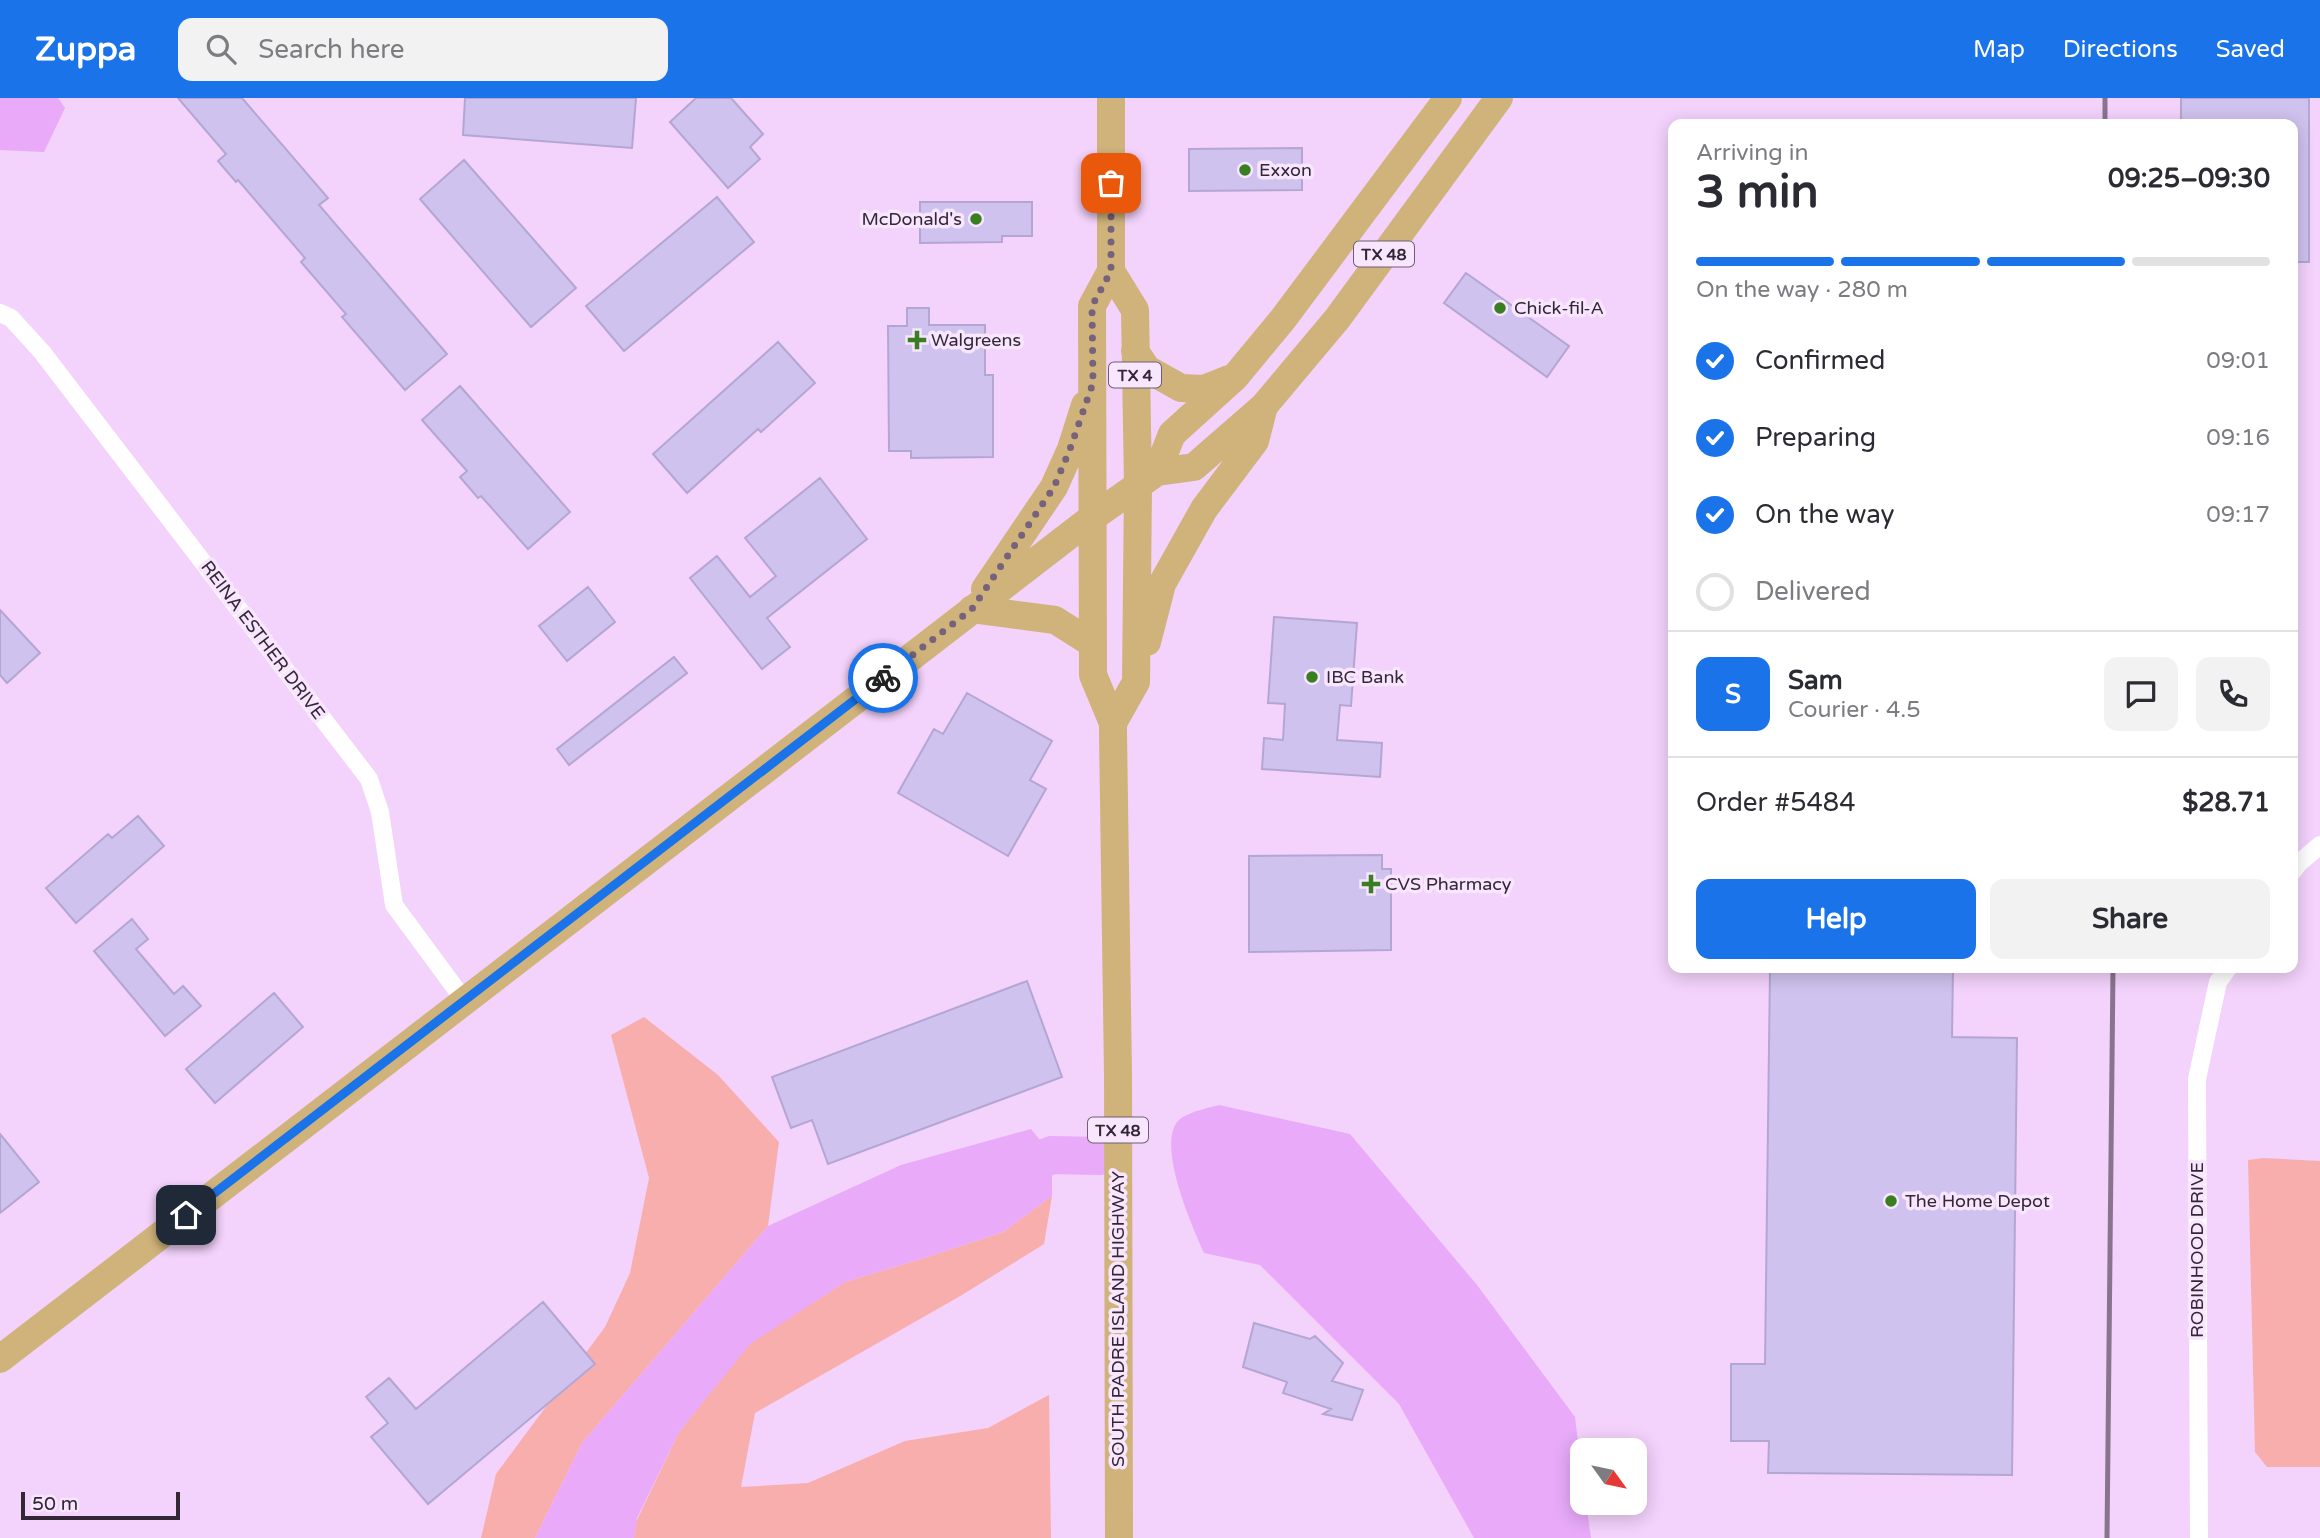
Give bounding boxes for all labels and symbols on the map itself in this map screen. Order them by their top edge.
pin [1081,153,1141,213]
place label: Exxon [1259,159,1312,181]
marker: Exxon [1237,162,1253,178]
place label: McDonald's [862,208,962,230]
marker: McDonald's [968,211,984,227]
road number: TX 48 [1354,242,1414,266]
place label: Chick-fil-A [1514,297,1604,319]
marker: Chick-fil-A [1492,300,1508,316]
place label: Walgreens [931,329,1021,351]
marker: Walgreens [909,332,925,348]
road number: TX 4 [1109,362,1161,388]
street label: REINA ESTHER DRIVE [196,556,330,724]
courier [848,643,918,713]
place label: IBC Bank [1326,666,1404,688]
marker: IBC Bank [1304,669,1320,685]
place label: CVS Pharmacy [1385,873,1512,895]
marker: CVS Pharmacy [1363,876,1379,892]
road number: TX 48 [1088,1118,1148,1142]
street label: ROBINHOOD DRIVE [2186,1162,2208,1338]
street label: SOUTH PADRE ISLAND HIGHWAY [1107,1170,1129,1467]
pin [156,1185,216,1245]
place label: The Home Depot [1905,1190,2050,1212]
marker: The Home Depot [1883,1193,1899,1209]
north arrow [1570,1438,1647,1516]
scale bar [21,1489,180,1521]

